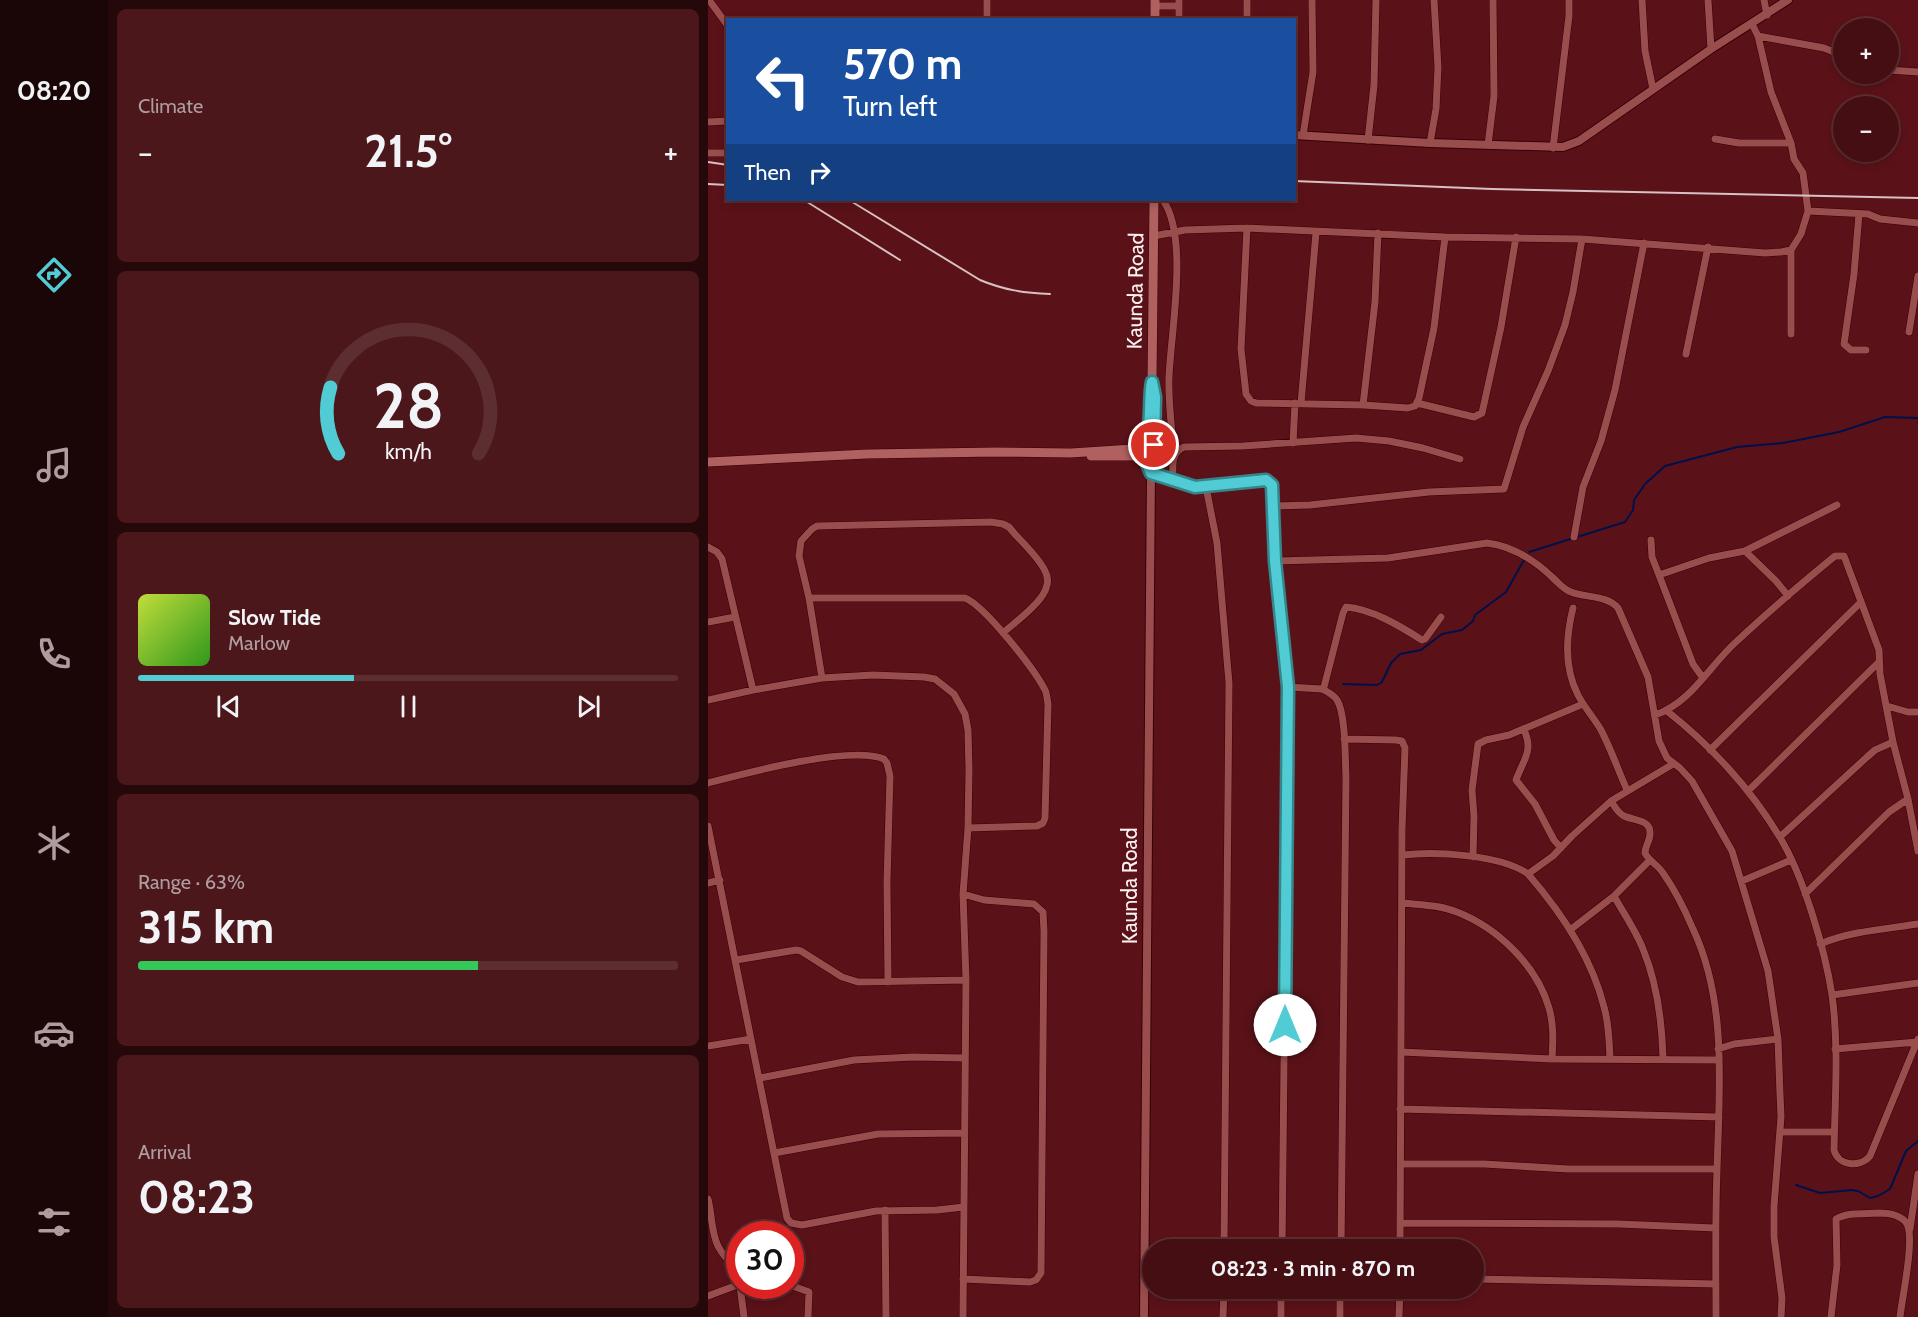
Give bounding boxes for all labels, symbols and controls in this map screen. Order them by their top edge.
map controls [1833,18,1899,162]
button: + [1833,18,1899,84]
text: 570 m [843,38,962,90]
icon: left [744,42,822,120]
text: 08:20 [17,74,91,107]
text: Turn left [843,90,937,123]
text: Climate [138,94,203,118]
button: − [1833,96,1899,162]
text: 21.5° [364,124,452,178]
text: − [138,132,153,172]
text: + [663,132,678,172]
icon: right [803,156,836,189]
text: Then [744,159,791,186]
street label: Kaunda Road [1121,232,1149,350]
icon: directions [33,254,75,296]
text: 28 [373,368,443,444]
pin [1128,419,1179,470]
icon: arrive [1137,428,1170,461]
text: km/h [385,438,431,464]
icon: music [33,444,75,486]
text: Slow Tide [228,604,321,631]
text: Marlow [228,631,290,655]
icon: phone [33,633,75,675]
icon: previous [212,690,245,723]
icon: pause [392,690,425,723]
icon: next [572,690,605,723]
icon: climate [33,822,75,864]
street label: Kaunda Road [1117,828,1142,944]
text: Range · 63% [138,870,245,894]
text: 315 km [138,900,274,954]
position arrow [1253,993,1317,1057]
icon: car [33,1012,75,1054]
text: Arrival [138,1140,191,1164]
text: 08:23 [138,1170,255,1224]
icon: filters [33,1201,75,1243]
speed limit sign: 30 [726,1221,804,1299]
text: 08:23 · 3 min · 870 m [1211,1255,1415,1282]

